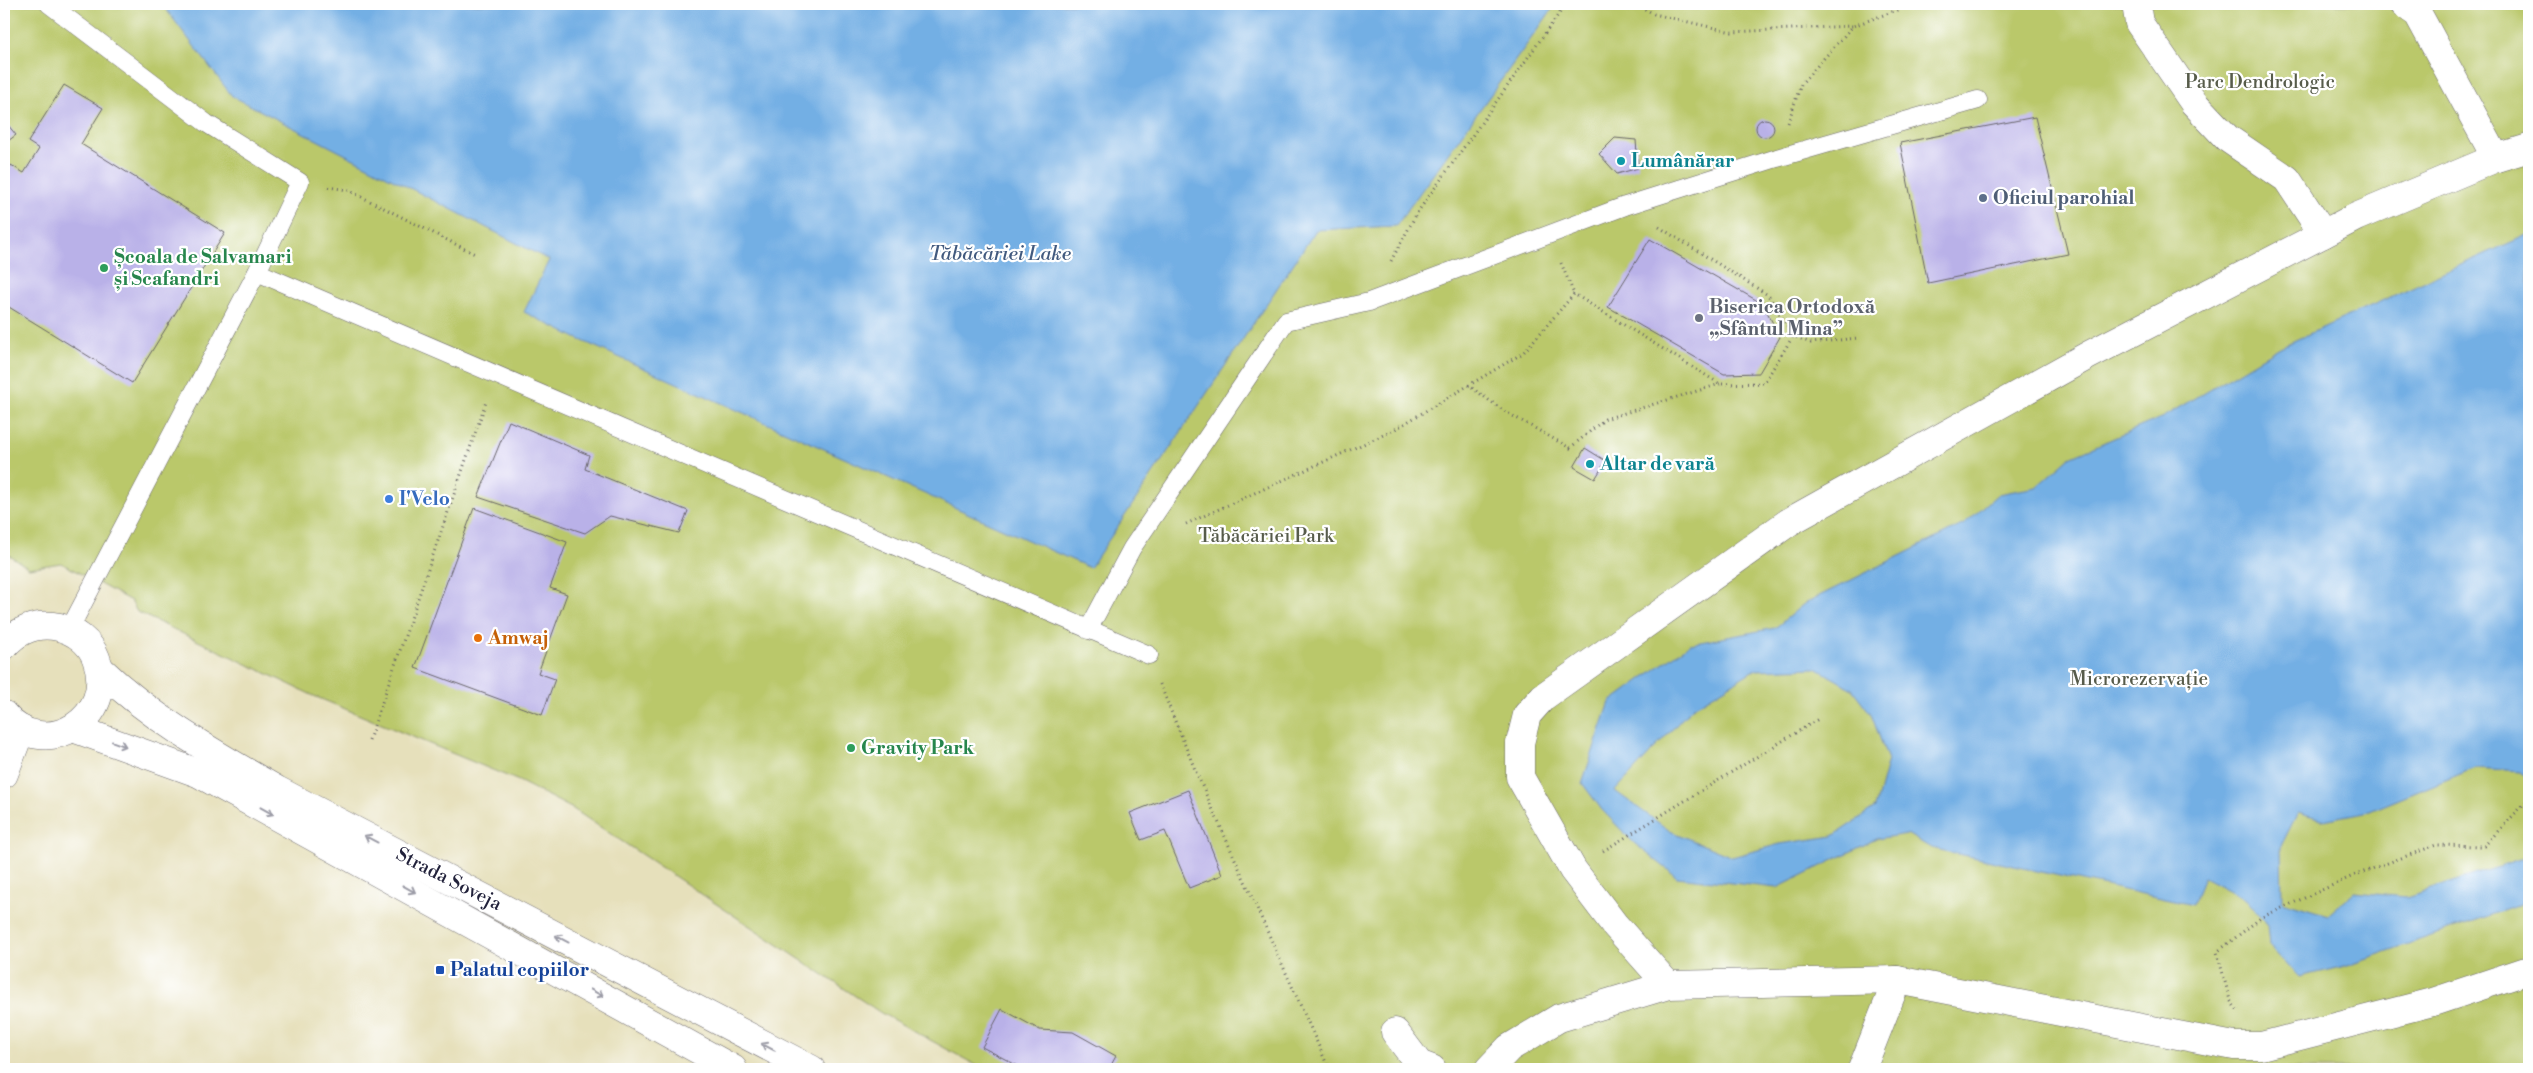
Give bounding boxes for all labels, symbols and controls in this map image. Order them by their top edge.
park label: Parc Dendrologic [2185,70,2335,94]
place label: Lumânărar [1631,149,1735,173]
marker: Lumânărar [1615,155,1627,167]
place label: Oficiul parohial [1993,186,2135,210]
marker: Oficiul parohial [1977,192,1989,204]
water label: Tăbăcăriei Lake [929,242,1072,267]
place label: Școala de Salvamari și Scafandri [114,245,292,291]
marker: Școala de Salvamari și Scafandri [98,262,110,274]
place label: Biserica Ortodoxă „Sfântul Mina” [1709,295,1876,341]
marker: Biserica Ortodoxă „Sfântul Mina” [1693,312,1705,324]
place label: Altar de vară [1599,452,1715,476]
marker: Altar de vară [1584,458,1596,470]
place label: I'Velo [399,487,450,511]
marker: I'Velo [383,493,395,505]
park label: Tăbăcăriei Park [1198,524,1335,548]
place label: Amwaj [487,626,549,650]
marker: Amwaj [472,632,484,644]
park label: Microrezervație [2070,667,2208,691]
place label: Gravity Park [861,736,974,760]
one-way arrow [111,740,126,749]
marker: Gravity Park [845,742,857,754]
one-way arrow [259,806,273,816]
one-way arrow [364,834,379,844]
street label: Strada Soveja [392,842,506,916]
one-way arrow [401,885,416,894]
one-way arrow [555,933,570,943]
place label: Palatul copiilor [450,958,590,982]
marker: Palatul copiilor [434,964,446,976]
one-way arrow [589,989,604,999]
one-way arrow [761,1042,776,1051]

